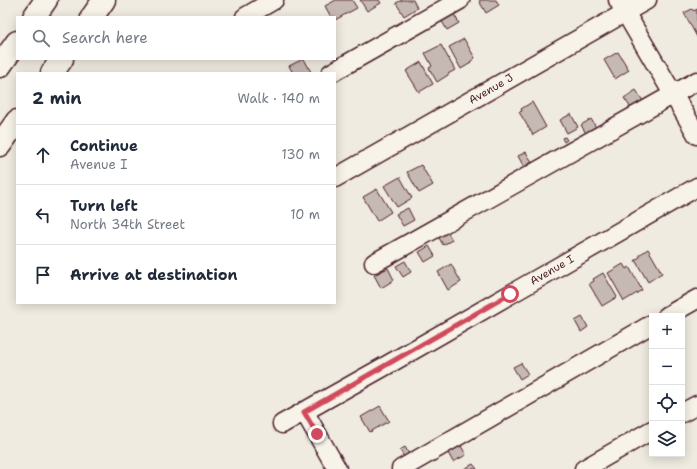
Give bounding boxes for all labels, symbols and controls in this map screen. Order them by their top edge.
search box [16,16,336,60]
icon: search [30,27,52,49]
text: Search here [62,28,148,48]
street label: Avenue J [466,70,516,108]
text: 2 min [32,87,82,109]
text: Walk · 140 m [237,90,320,107]
text: Continue [70,136,138,156]
icon: ahead [32,144,54,166]
text: 130 m [282,146,320,163]
text: Avenue I [70,156,127,173]
text: Turn left [70,196,138,216]
icon: left [32,204,54,226]
text: 10 m [290,206,320,223]
text: North 34th Street [70,216,185,233]
street label: Avenue I [527,251,577,289]
icon: arrive [32,264,54,286]
text: Arrive at destination [70,265,238,285]
route start [501,285,519,303]
map controls [649,313,685,457]
button: + [649,313,685,349]
button: − [649,349,685,385]
button: locate [649,385,685,421]
button: layers [649,421,685,457]
route end [308,425,326,443]

